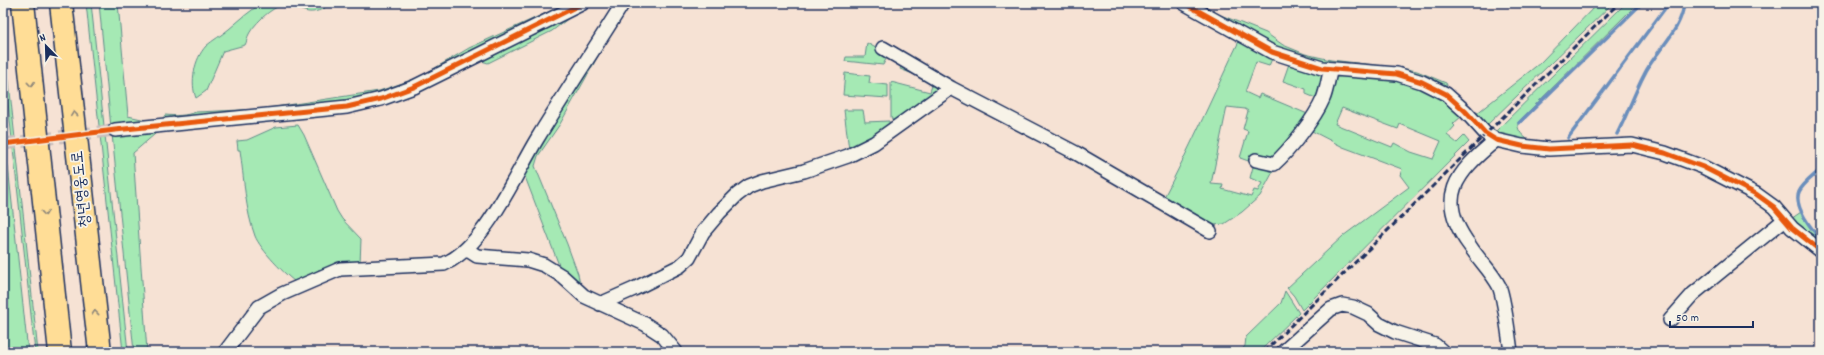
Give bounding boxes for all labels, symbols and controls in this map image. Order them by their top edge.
north arrow [26,26,66,66]
text: N [37,30,49,47]
one-way arrow [27,80,36,87]
one-way arrow [69,111,78,117]
street label: 청년영웅도로 [67,149,97,229]
one-way arrow [40,210,49,216]
scale bar [1670,303,1753,329]
one-way arrow [91,310,100,316]
text: 50 m [1676,310,1699,327]

